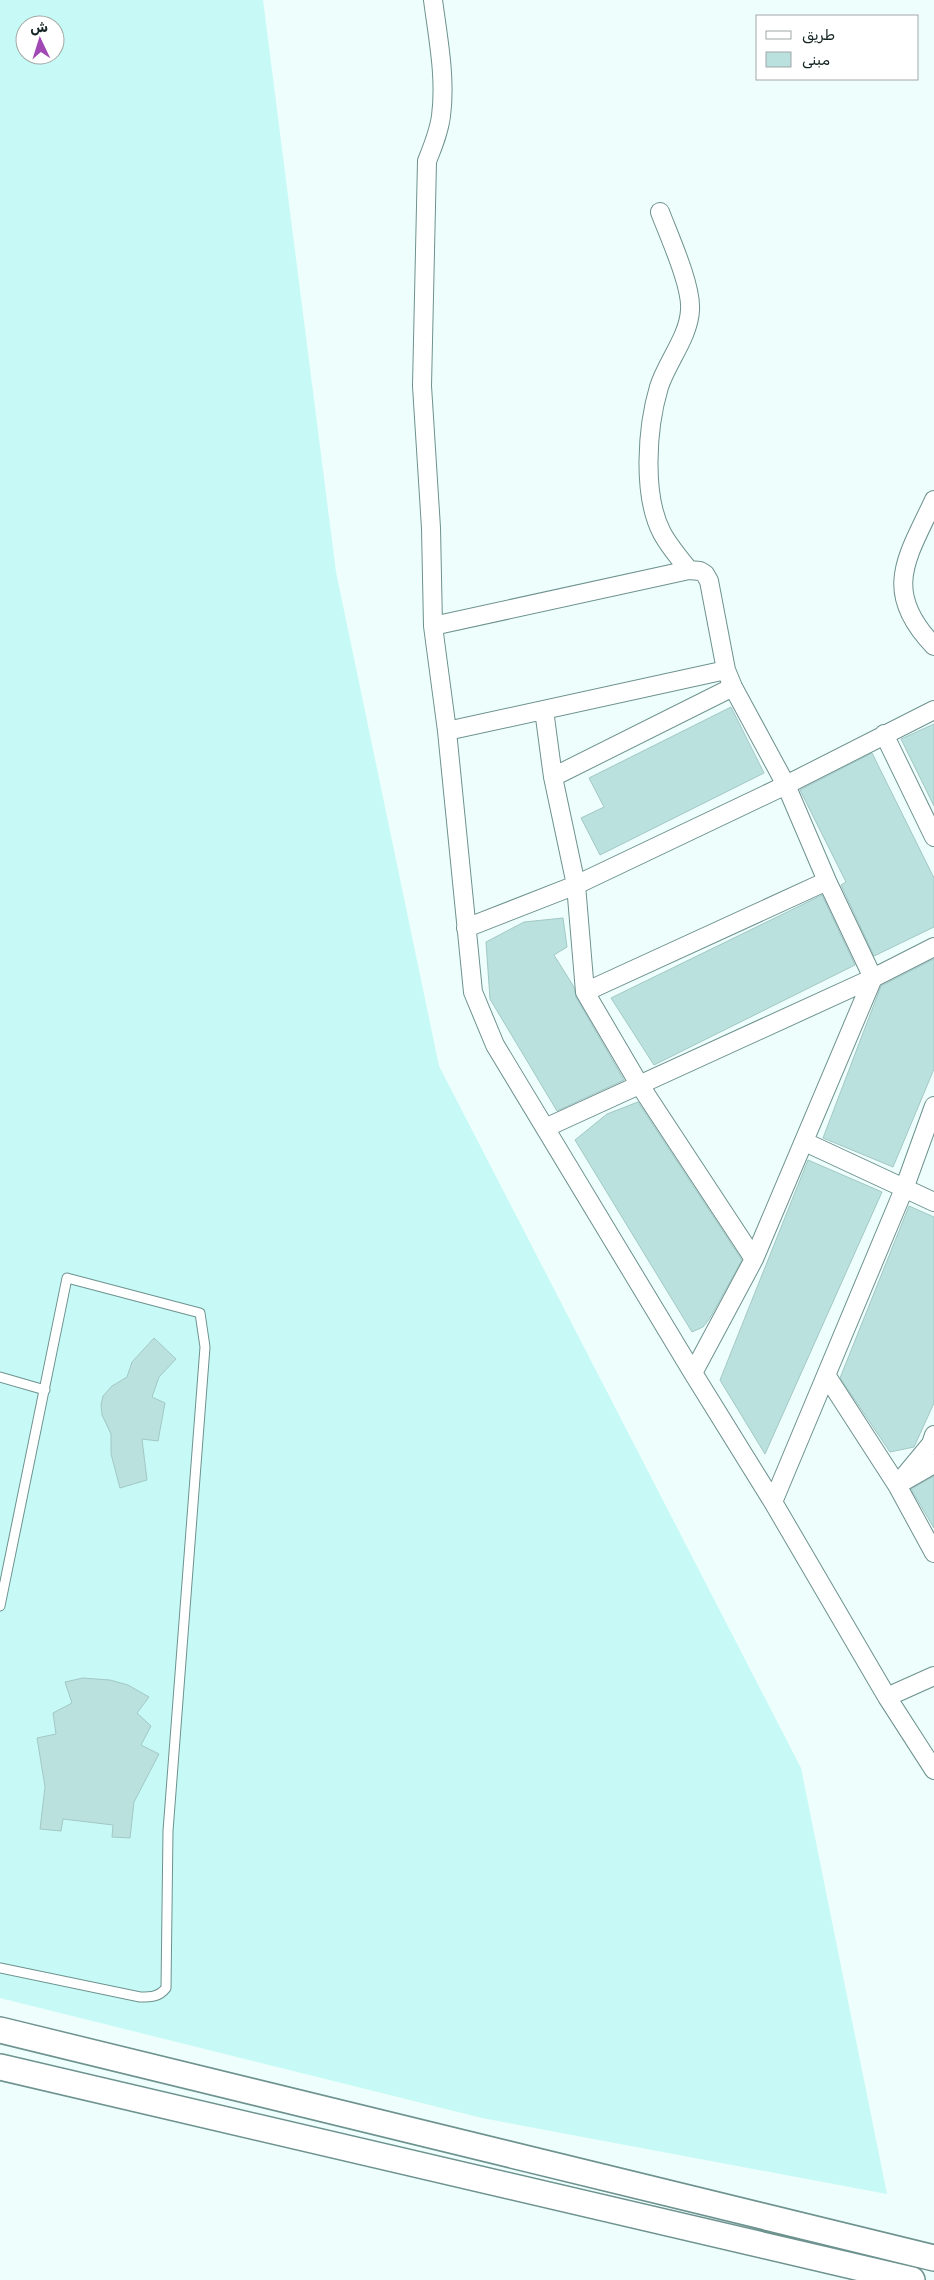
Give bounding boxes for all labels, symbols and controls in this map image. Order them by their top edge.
north arrow [15,15,65,65]
legend [756,15,919,80]
text: ش [30,18,49,37]
text: طريق [802,26,835,44]
text: مبنى [802,51,830,69]

